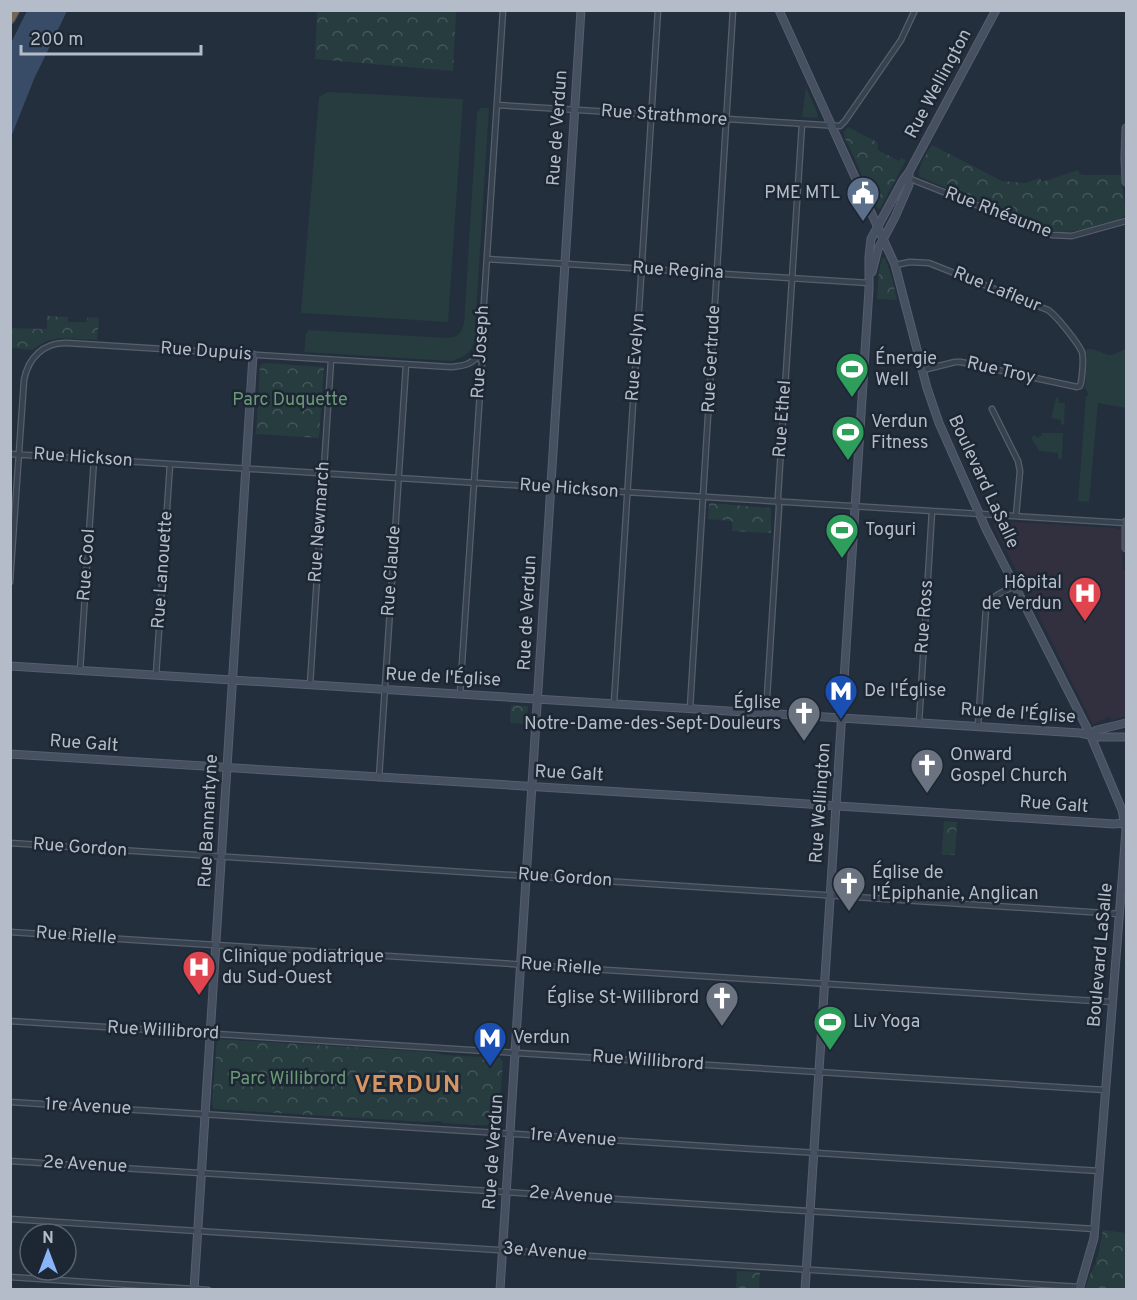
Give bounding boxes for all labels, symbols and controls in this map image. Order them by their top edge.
scale bar [21,18,201,56]
street label: Rue Wellington [900,25,978,143]
text: 200 m [30,29,83,52]
street label: Rue de Verdun [542,69,574,187]
street label: Rue Strathmore [600,100,728,132]
public building icon: PME MTL [845,175,881,222]
place label: PME MTL [764,182,840,205]
street label: Rue Rhéaume [941,182,1055,244]
street label: Rue Regina [632,257,724,285]
street label: Rue Lafleur [950,262,1044,318]
street label: Rue Joseph [467,305,495,399]
street label: Rue Gertrude [698,305,726,413]
street label: Rue Evelyn [621,312,651,402]
street label: Rue Dupuis [160,337,252,367]
place label: Énergie Well [875,346,937,392]
sports icon: Énergie Well [834,351,870,398]
street label: Rue Troy [964,352,1038,390]
street label: Rue Ethel [769,379,797,459]
park label: Parc Duquette [232,389,348,412]
place label: Verdun Fitness [871,411,929,455]
street label: Boulevard LaSalle [942,412,1024,552]
sports icon: Verdun Fitness [830,414,866,461]
street label: Rue Hickson [33,443,133,473]
street label: Rue Newmarch [304,461,336,583]
street label: Rue Hickson [519,474,619,504]
street label: Rue Lanouette [147,510,179,630]
sports icon: Toguri [824,512,860,559]
place label: Toguri [865,519,916,542]
street label: Rue Claude [377,525,407,617]
street label: Rue Cool [73,528,101,602]
street label: Rue de Verdun [513,555,543,671]
place label: Hôpital de Verdun [982,572,1062,616]
hospital icon: Hôpital de Verdun [1067,575,1103,622]
street label: Rue Ross [911,579,939,655]
street label: Rue de l'Église [385,661,502,693]
metro station icon: De l'Église [823,673,859,720]
place label: De l'Église [864,678,946,703]
place label: Église Notre-Dame-des-Sept-Douleurs [524,690,781,736]
church icon: Église Notre-Dame-des-Sept-Douleurs [786,695,822,742]
street label: Rue de l'Église [959,696,1077,730]
street label: Rue Galt [49,730,119,758]
street label: Rue Wellington [805,742,837,864]
place label: Onward Gospel Church [950,744,1068,788]
church icon: Onward Gospel Church [909,747,945,794]
street label: Rue Bannantyne [194,754,224,888]
street label: Rue Galt [534,761,604,787]
street label: Rue Galt [1019,791,1089,819]
street label: Rue Gordon [32,833,128,863]
place label: Église de l'Épiphanie, Anglican [872,860,1039,906]
street label: Rue Gordon [517,863,613,893]
church icon: Église de l'Épiphanie, Anglican [831,865,867,912]
street label: Boulevard LaSalle [1083,882,1119,1028]
street label: Rue Rielle [35,922,117,950]
place label: Clinique podiatrique du Sud-Ouest [222,946,384,990]
hospital icon: Clinique podiatrique du Sud-Ouest [181,949,217,996]
street label: Rue Rielle [520,953,602,981]
church icon: Église St-Willibrord [704,980,740,1027]
place label: Église St-Willibrord [547,985,699,1010]
sports icon: Liv Yoga [812,1004,848,1051]
place label: Liv Yoga [853,1011,920,1034]
street label: Rue Willibrord [106,1017,220,1045]
metro station icon: Verdun [472,1020,508,1067]
place label: Verdun [513,1027,570,1050]
street label: Rue Willibrord [591,1046,705,1076]
park label: Parc Willibrord [229,1068,347,1091]
district label: VERDUN [354,1071,462,1101]
street label: 1re Avenue [44,1093,132,1121]
street label: Rue de Verdun [478,1093,510,1211]
street label: 1re Avenue [529,1124,617,1152]
street label: 2e Avenue [42,1151,128,1179]
street label: 2e Avenue [528,1182,614,1210]
north arrow [18,1222,78,1282]
text: N [42,1229,54,1249]
street label: 3e Avenue [502,1238,588,1266]

